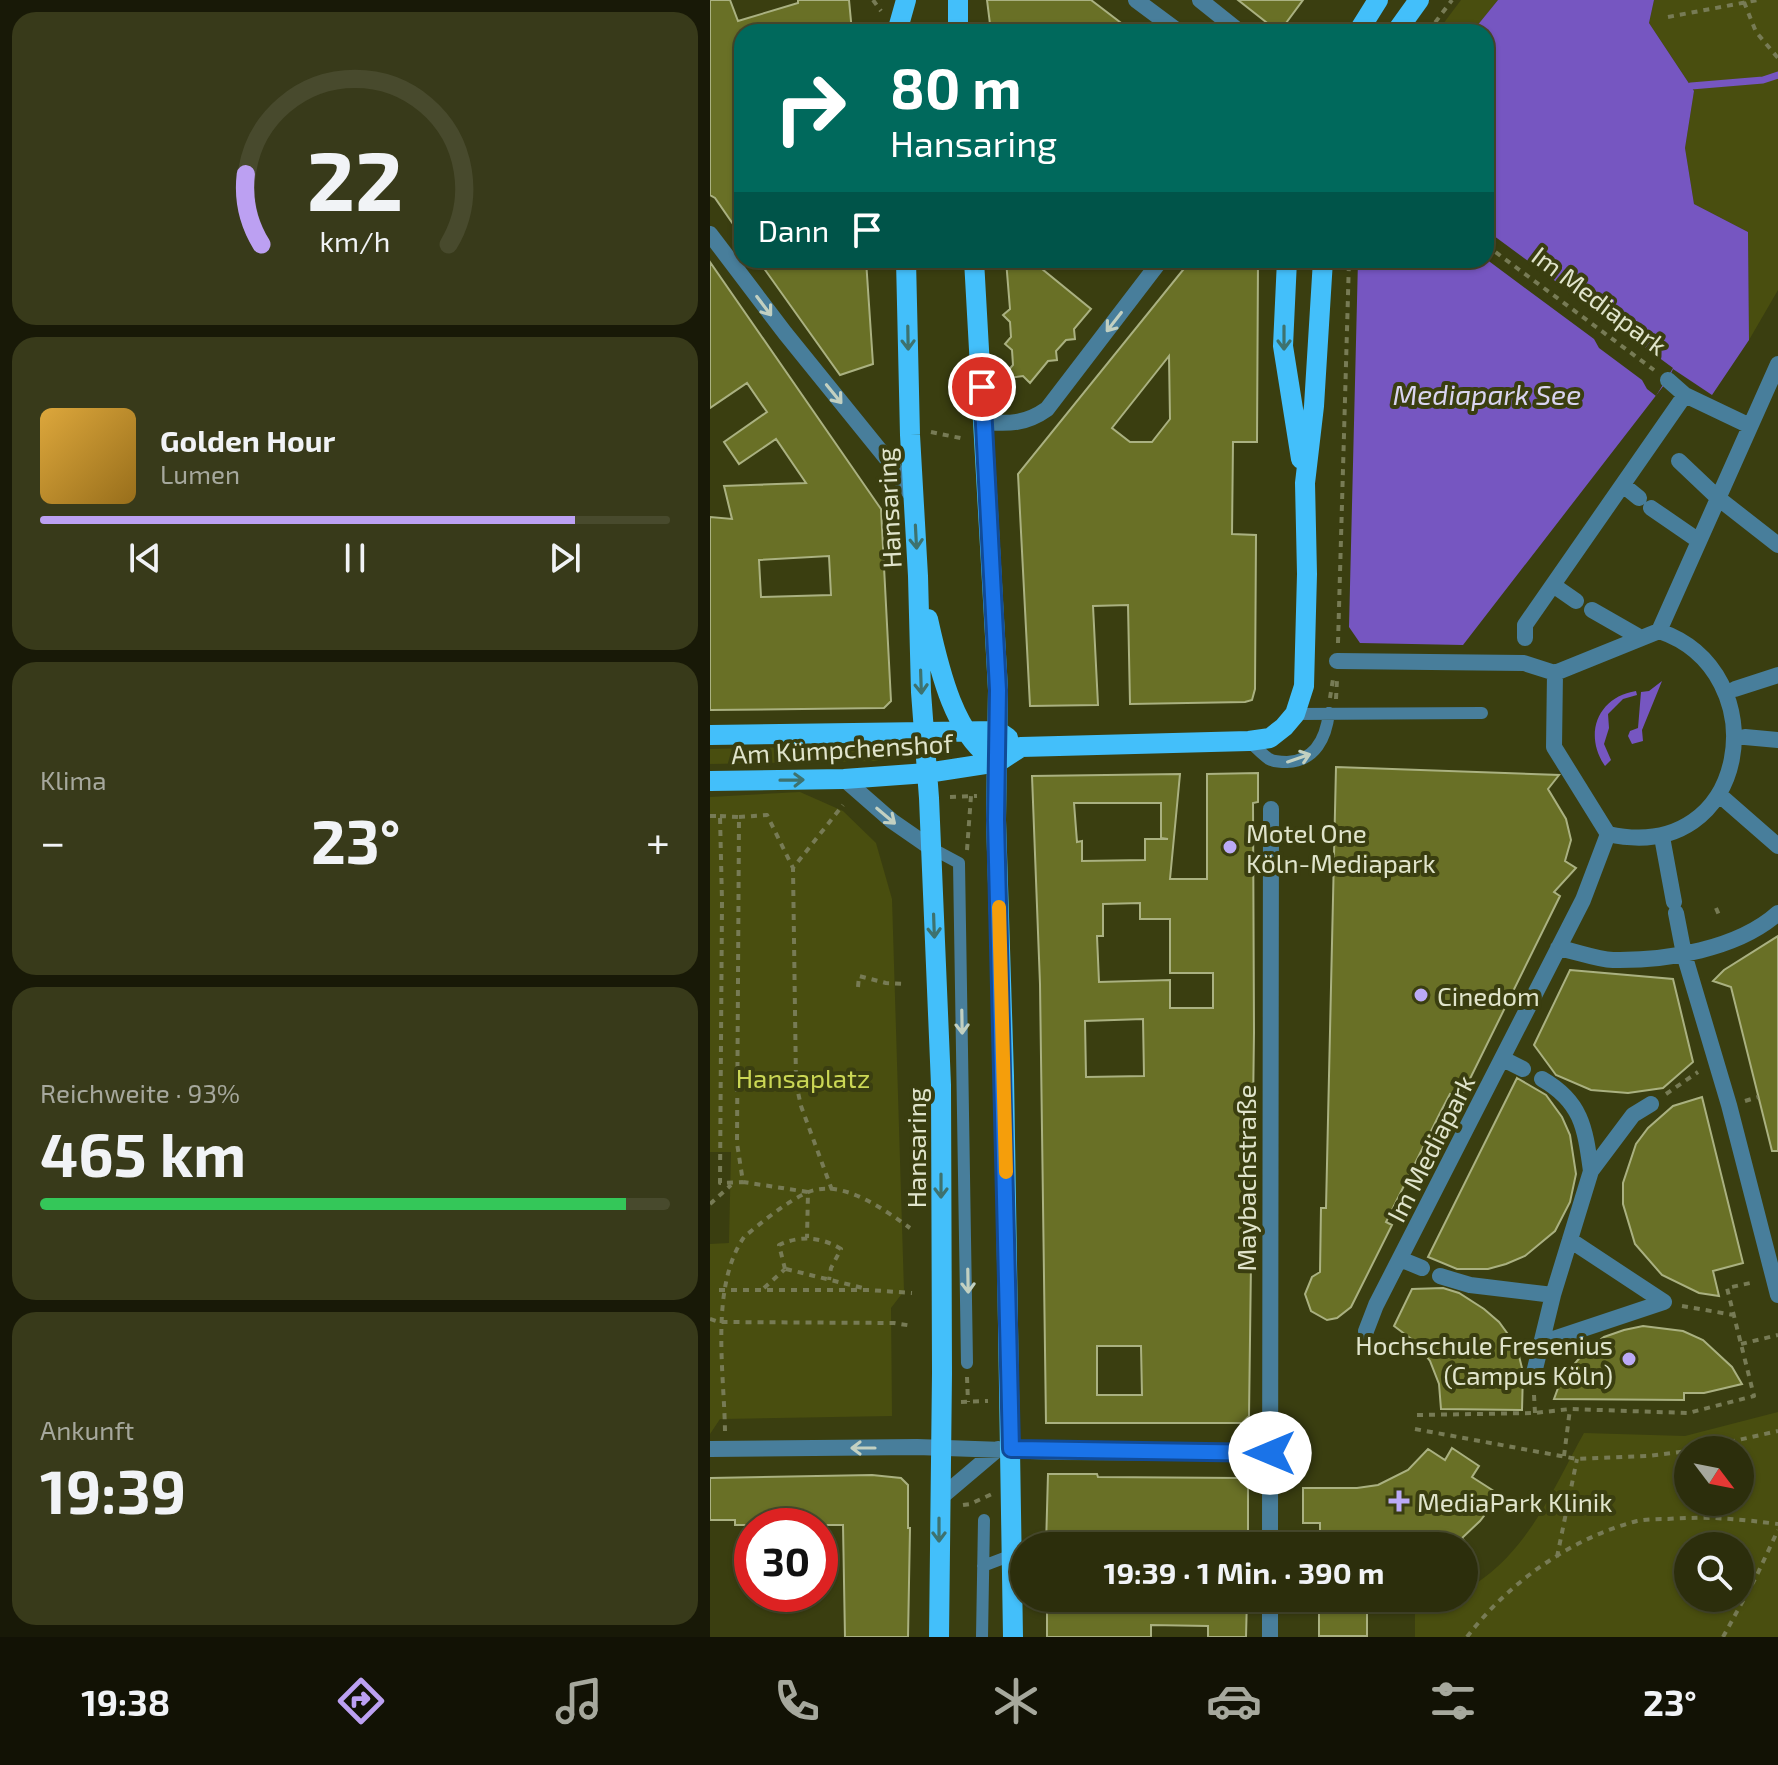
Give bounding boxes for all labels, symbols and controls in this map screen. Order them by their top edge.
text: 80 m [890,53,1022,120]
icon: right [758,56,862,160]
text: Hansaring [890,121,1057,164]
text: 22 [307,127,403,227]
icon: arrive [845,208,889,252]
text: Dann [758,212,829,248]
text: km/h [320,223,390,258]
street label: Im Mediapark [1526,239,1674,361]
one-way arrow [756,295,773,316]
one-way arrow [1105,311,1122,332]
one-way arrow [900,324,916,351]
one-way arrow [1276,324,1292,351]
pin [948,353,1016,421]
icon: arrive [960,365,1004,409]
water label: Mediapark See [1393,377,1581,411]
one-way arrow [825,383,843,403]
text: Golden Hour [160,422,335,458]
street label: Hansaring [869,447,907,569]
text: Lumen [160,458,240,489]
one-way arrow [909,523,924,550]
icon: previous [123,536,167,580]
icon: pause [333,536,377,580]
icon: next [543,536,587,580]
one-way arrow [913,668,929,695]
street label: Am Kümpchenshof [730,727,955,769]
one-way arrow [1287,749,1311,764]
text: Klima [40,764,107,795]
one-way arrow [778,772,805,788]
text: 23° [311,804,401,876]
one-way arrow [875,806,896,824]
text: − [40,814,66,867]
text: + [646,814,670,867]
place label: Motel One Köln-Mediapark [1246,817,1436,878]
marker: Motel One Köln-Mediapark [1221,838,1239,856]
one-way arrow [926,912,941,939]
place label: Cinedom [1437,980,1540,1011]
marker: Cinedom [1412,986,1430,1004]
one-way arrow [954,1008,970,1035]
park label: Hansaplatz [736,1062,870,1093]
street label: Im Mediapark [1380,1069,1480,1227]
text: Reichweite · 93% [40,1077,240,1108]
street label: Maybachstraße [1230,1084,1261,1272]
street label: Hansaring [900,1088,931,1208]
text: 465 km [40,1117,246,1189]
one-way arrow [933,1172,949,1199]
one-way arrow [960,1267,975,1294]
place label: Hochschule Fresenius (Campus Köln) [1355,1329,1613,1390]
marker: Hochschule Fresenius (Campus Köln) [1620,1350,1638,1368]
position arrow [1228,1411,1312,1495]
text: Ankunft [40,1414,134,1445]
north arrow [1674,1436,1754,1516]
map controls [1674,1436,1754,1612]
one-way arrow [850,1440,877,1455]
text: 19:39 [40,1454,186,1526]
place label: MediaPark Klinik [1417,1486,1612,1517]
marker: MediaPark Klinik [1388,1490,1410,1512]
speed limit sign: 30 [734,1508,838,1612]
one-way arrow [931,1516,947,1543]
button: search [1674,1532,1754,1612]
text: 19:39 · 1 Min. · 390 m [1103,1554,1385,1590]
icon: directions [333,1673,389,1729]
icon: music [551,1673,607,1729]
icon: phone [769,1673,825,1729]
icon: climate [988,1673,1044,1729]
icon: car [1206,1673,1262,1729]
icon: filters [1425,1673,1481,1729]
text: 19:38 [81,1680,170,1723]
text: 23° [1643,1680,1697,1723]

